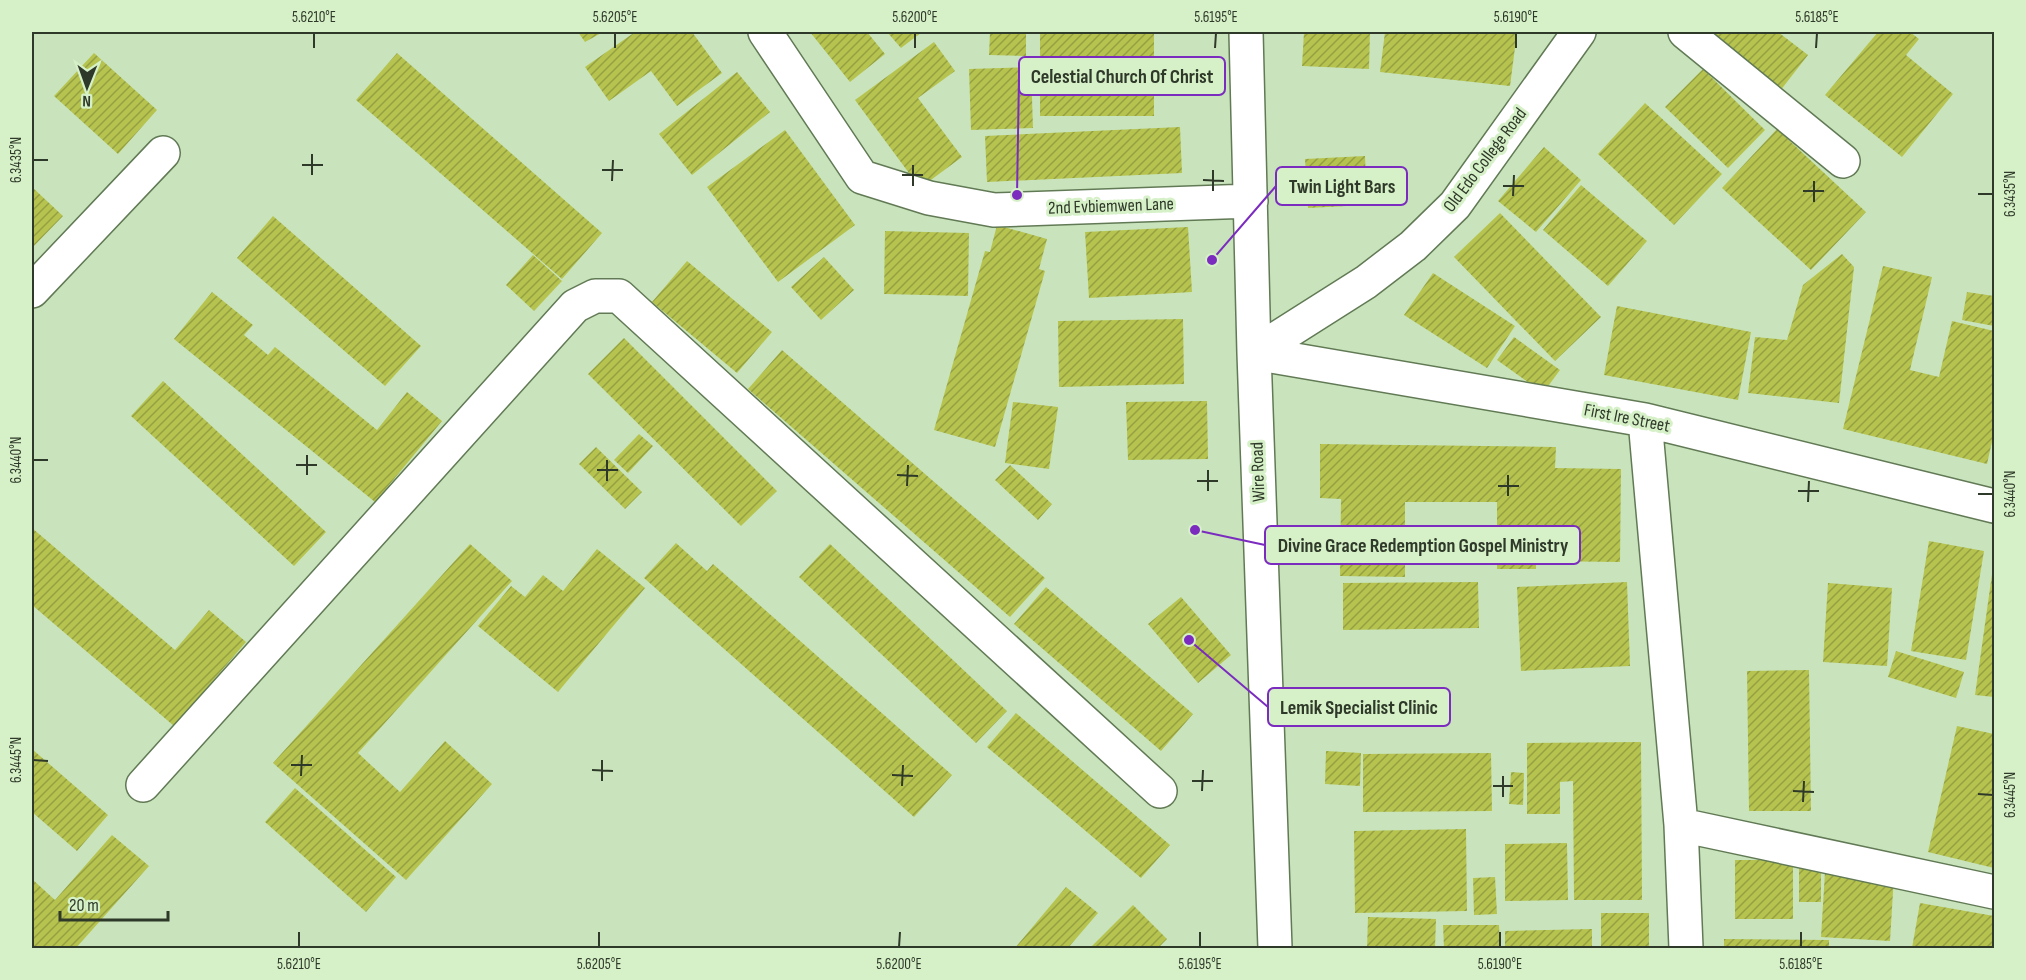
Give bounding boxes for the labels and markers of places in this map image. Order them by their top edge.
callout: Celestial Church Of Christ [1019,57,1225,95]
callout: Twin Light Bars [1276,167,1407,205]
callout: Divine Grace Redemption Gospel Ministry [1265,526,1580,564]
callout: Lemik Specialist Clinic [1268,688,1450,726]

